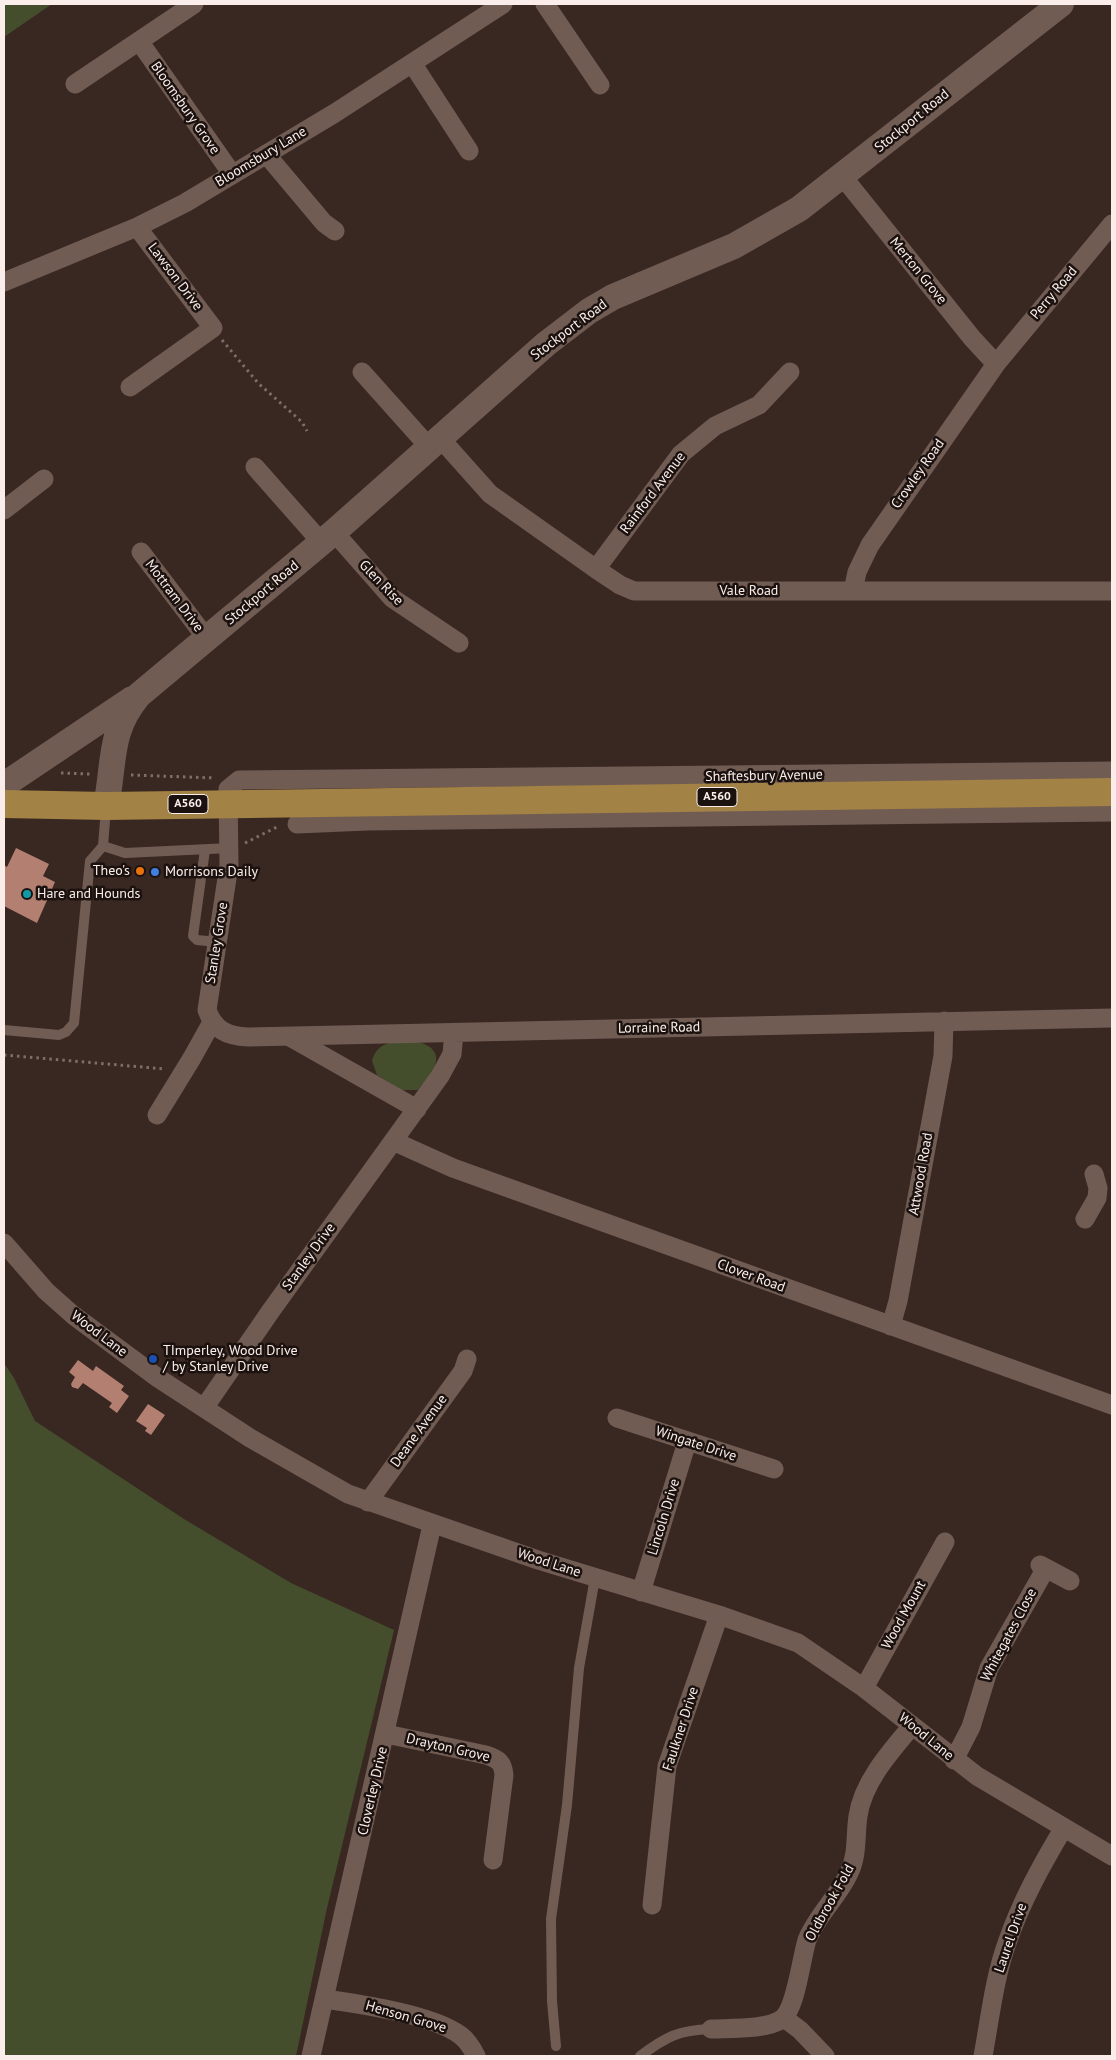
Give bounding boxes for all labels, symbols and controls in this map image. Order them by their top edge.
street label: Bloomsbury Grove [147,59,223,157]
street label: Stockport Road [871,86,953,156]
street label: Bloomsbury Lane [212,123,310,191]
street label: Merton Grove [886,234,950,308]
street label: Lawson Drive [144,240,206,314]
street label: Perry Road [1027,263,1081,323]
street label: Stockport Road [528,296,610,364]
street label: Crowley Road [888,436,948,512]
street label: Rainford Avenue [617,449,689,537]
street label: Mottram Drive [141,557,207,635]
street label: Stockport Road [222,557,302,629]
street label: Glen Rise [355,557,407,609]
street label: Vale Road [720,583,778,599]
street label: Shaftesbury Avenue [705,767,823,785]
road number: A560 [697,788,737,806]
road number: A560 [168,794,208,814]
place label: Theo's [93,863,130,879]
place label: Morrisons Daily [165,864,258,880]
marker: Theo's [134,865,146,877]
marker: Morrisons Daily [149,866,161,878]
place label: Hare and Hounds [37,886,140,902]
marker: Hare and Hounds [21,888,33,900]
street label: Stanley Grove [202,901,232,985]
street label: Lorraine Road [618,1019,700,1037]
street label: Attwood Road [905,1131,937,1217]
street label: Stanley Drive [279,1220,339,1294]
street label: Clover Road [715,1256,787,1296]
street label: Wood Lane [68,1307,130,1361]
place label: TImperley, Wood Drive / by Stanley Drive [163,1343,298,1375]
marker: TImperley, Wood Drive / by Stanley Drive [147,1353,159,1365]
street label: Deane Avenue [387,1392,451,1470]
street label: Wingate Drive [653,1423,739,1465]
street label: Lincoln Drive [644,1477,684,1557]
street label: Wood Lane [515,1545,583,1581]
street label: Wood Mount [878,1578,930,1652]
street label: Whitegates Close [977,1586,1041,1684]
street label: Faulkner Drive [660,1685,702,1773]
street label: Wood Lane [895,1710,957,1764]
street label: Drayton Grove [405,1730,491,1766]
street label: Cloverley Drive [355,1745,391,1837]
street label: Oldbrook Fold [802,1862,858,1944]
street label: Laurel Drive [991,1901,1031,1975]
street label: Henson Grove [364,1997,448,2037]

